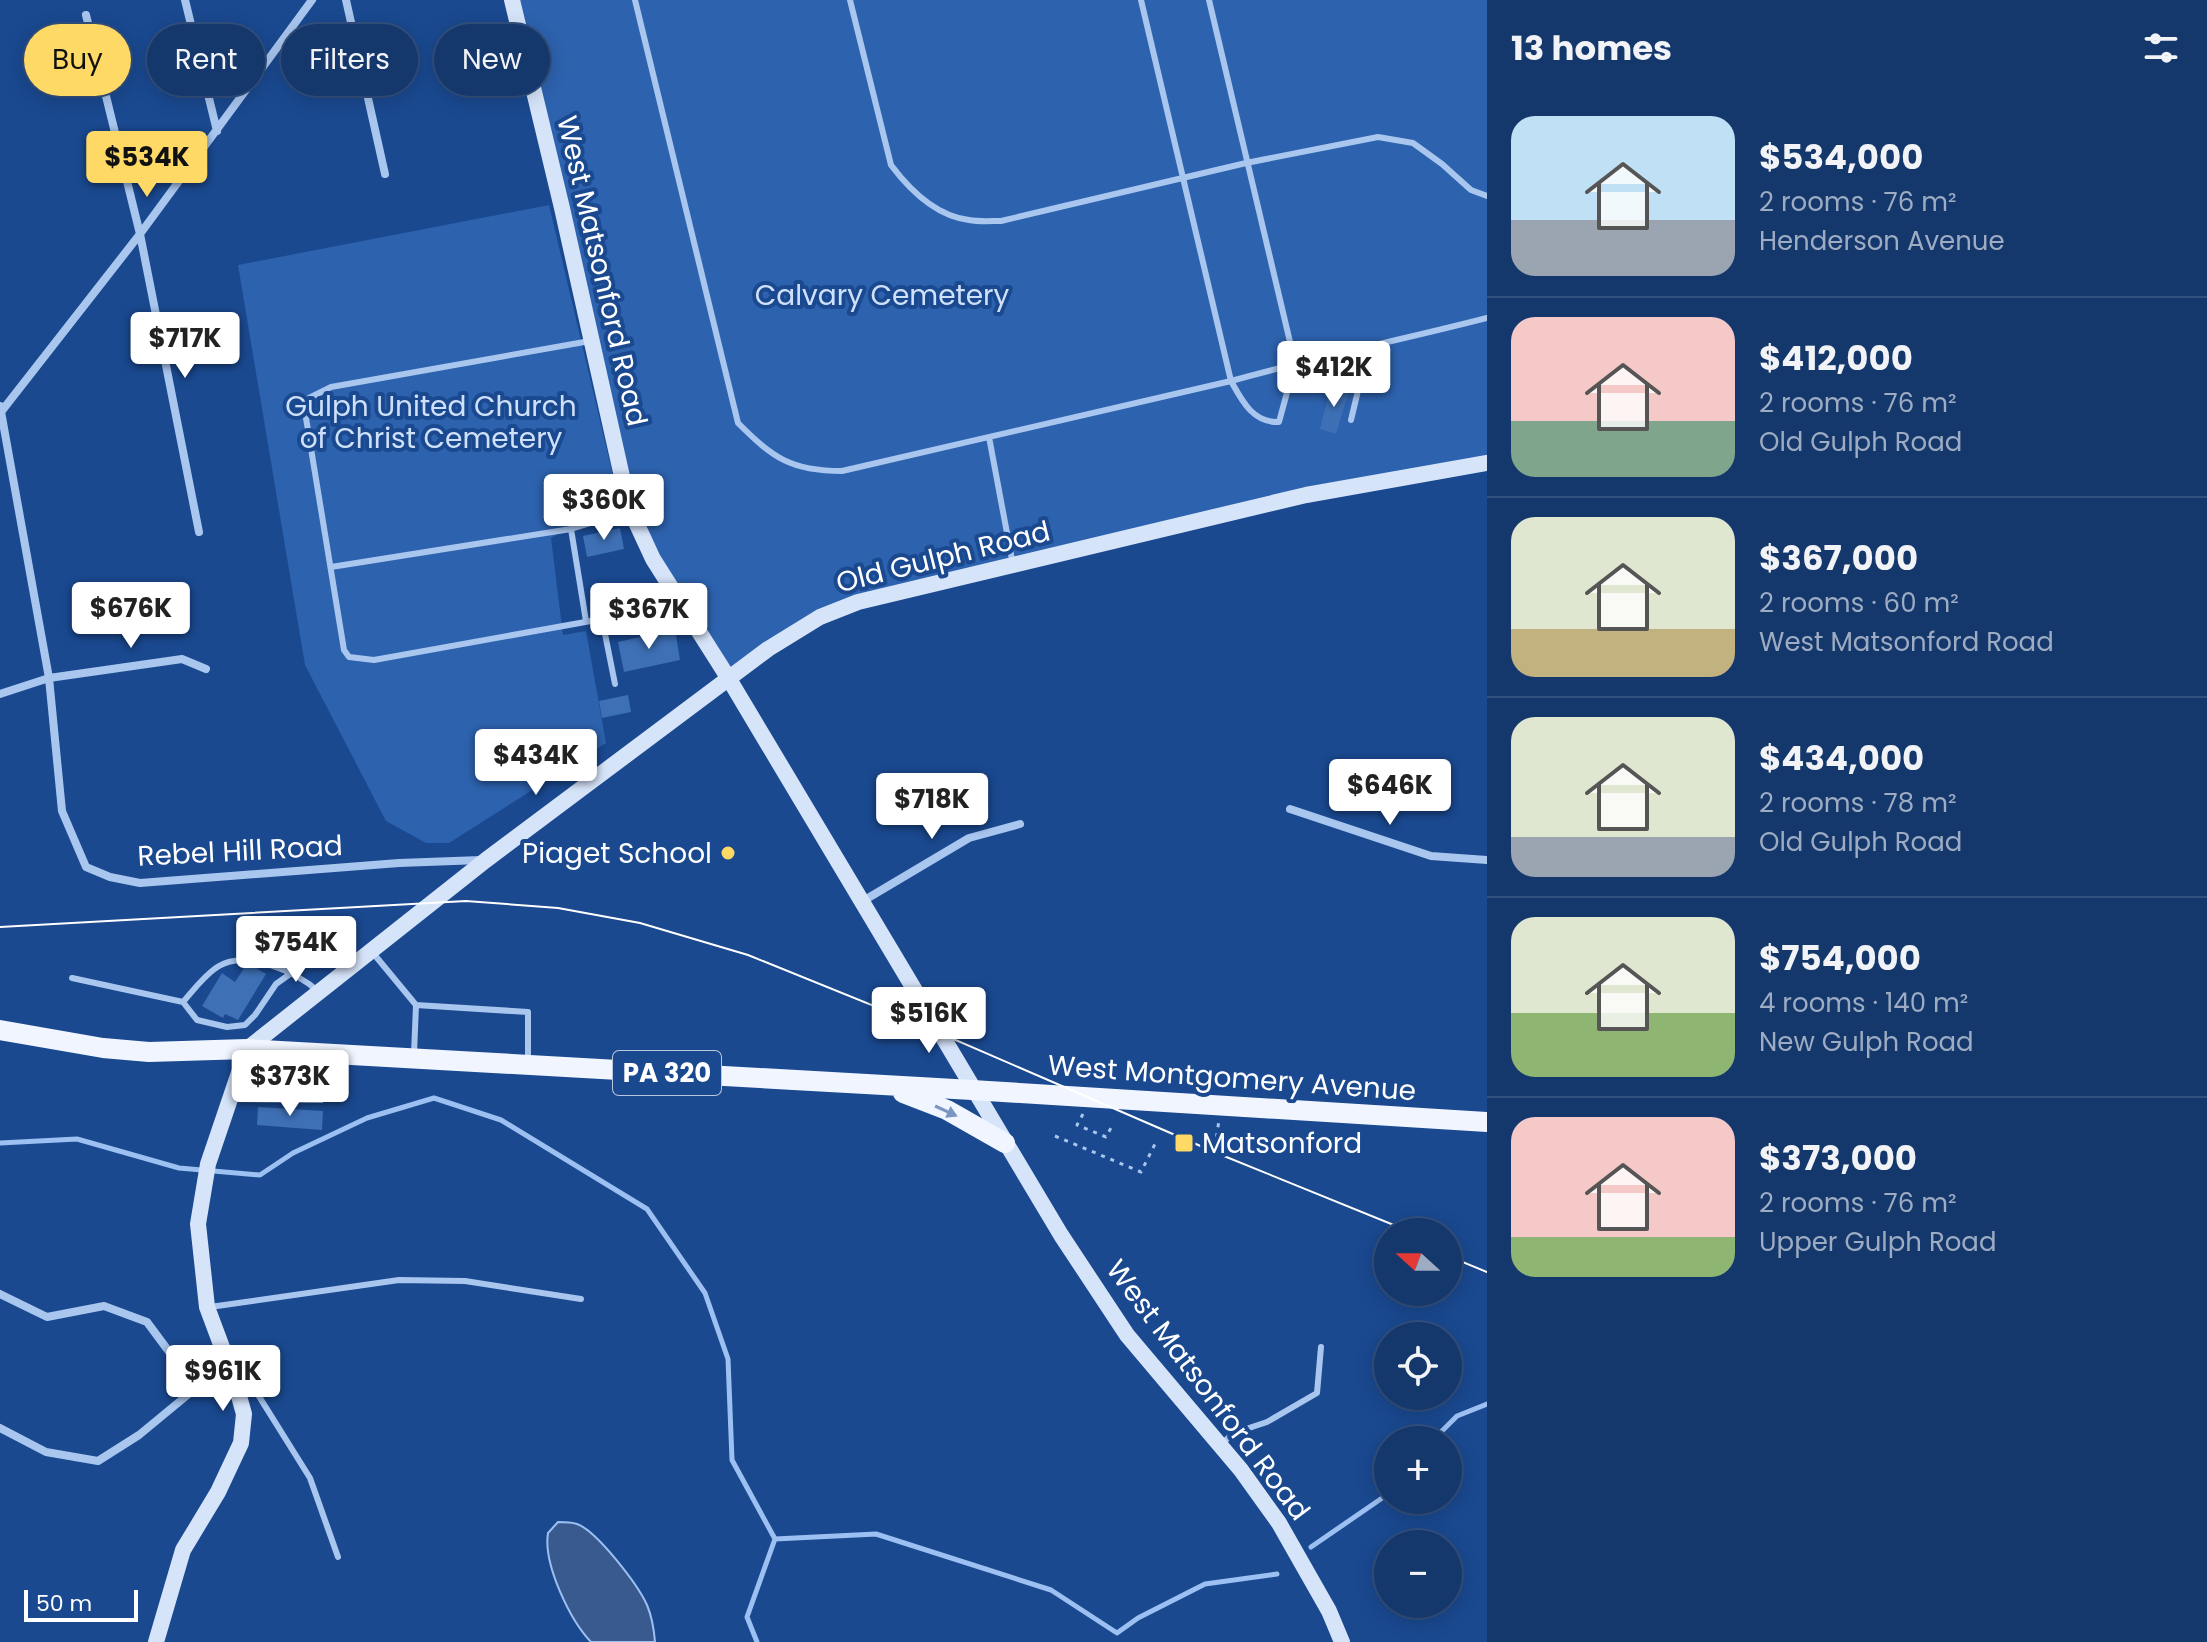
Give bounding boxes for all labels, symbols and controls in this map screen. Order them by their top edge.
chip: Buy [24,24,131,96]
chip: Rent [147,24,265,96]
chip: Filters [281,24,418,96]
chip: New [434,24,550,96]
text: 13 homes [1511,24,1672,72]
icon: filters [2139,26,2183,70]
street label: West Matsonford Road [547,112,657,430]
pin: $534K [91,131,203,199]
text: $534,000 [1759,133,1923,181]
text: $534K [104,139,190,175]
icon: home [1575,148,1671,244]
text: 2 rooms · 76 m² [1759,184,1957,220]
text: Henderson Avenue [1759,223,2005,259]
park label: Calvary Cemetery [755,276,1010,315]
pin: $717K [129,312,241,380]
text: $717K [149,320,221,356]
text: $412,000 [1759,334,1913,382]
pin: $412K [1278,341,1390,409]
text: $412K [1295,349,1373,385]
icon: home [1575,349,1671,445]
text: 2 rooms · 76 m² [1759,385,1957,421]
park label: Gulph United Church of Christ Cemetery [285,387,577,458]
text: Old Gulph Road [1759,424,1962,460]
pin: $360K [548,474,660,542]
text: $360K [562,482,646,518]
street label: Old Gulph Road [832,512,1054,602]
text: $367,000 [1759,534,1918,582]
icon: home [1575,549,1671,645]
pin: $676K [75,582,187,650]
pin: $367K [593,583,705,651]
text: 2 rooms · 60 m² [1759,585,1959,621]
text: $676K [90,590,172,626]
text: $367K [608,591,690,627]
text: West Matsonford Road [1759,624,2054,660]
pin: $434K [480,729,592,797]
text: $434,000 [1759,734,1924,782]
text: $434K [493,737,579,773]
icon: home [1575,749,1671,845]
pin: $646K [1334,759,1446,827]
text: $646K [1347,767,1433,803]
pin: $718K [876,773,988,841]
text: $718K [894,781,970,817]
text: 2 rooms · 78 m² [1759,785,1957,821]
text: Old Gulph Road [1759,824,1962,860]
street label: Rebel Hill Road [136,826,344,876]
place label: Piaget School [522,834,712,873]
marker: Piaget School [719,844,737,862]
pin: $754K [240,916,352,984]
text: $754K [254,924,338,960]
text: $754,000 [1759,934,1921,982]
icon: home [1575,949,1671,1045]
text: 4 rooms · 140 m² [1759,985,1968,1021]
pin: $516K [873,987,985,1055]
text: $516K [890,995,968,1031]
text: New Gulph Road [1759,1024,1974,1060]
street label: West Montgomery Avenue [1047,1046,1417,1110]
pin: $373K [234,1050,346,1118]
road number: PA 320 [613,1051,721,1095]
text: $373K [250,1058,330,1094]
one-way arrow [934,1104,958,1118]
place label: Matsonford [1202,1124,1362,1163]
marker: Matsonford [1173,1132,1195,1154]
text: $373,000 [1759,1134,1917,1182]
icon: home [1575,1149,1671,1245]
text: 2 rooms · 76 m² [1759,1185,1957,1221]
north arrow [1374,1218,1462,1306]
map controls [1374,1218,1462,1618]
text: Upper Gulph Road [1759,1224,1996,1260]
street label: West Matsonford Road [1097,1252,1319,1528]
button: locate [1374,1322,1462,1410]
pin: $961K [167,1345,279,1413]
text: $961K [184,1353,262,1389]
button: + [1374,1426,1462,1514]
button: − [1374,1530,1462,1618]
scale bar [24,1586,138,1622]
text: 50 m [36,1588,92,1619]

